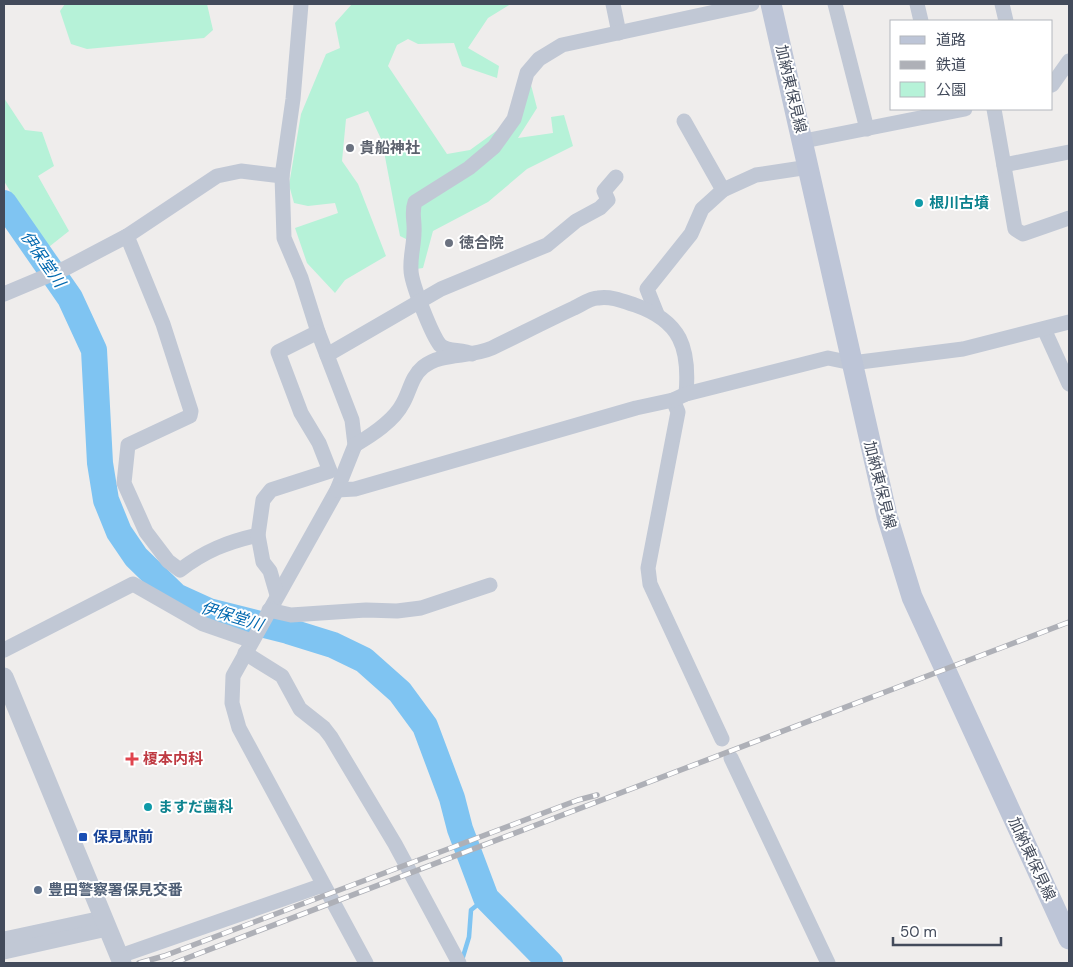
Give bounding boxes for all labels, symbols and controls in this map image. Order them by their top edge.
legend [890,20,1053,110]
text: 道路 [936,30,966,50]
street label: 加納東保見線 [771,43,811,135]
text: 鉄道 [936,55,966,75]
text: 公園 [936,80,966,100]
place label: 貴船神社 [360,138,420,158]
marker: 貴船神社 [344,142,356,154]
place label: 根川古墳 [929,193,989,213]
marker: 根川古墳 [913,197,925,209]
water label: 伊保堂川 [16,227,71,293]
place label: 徳合院 [459,233,504,253]
marker: 徳合院 [443,237,455,249]
street label: 加納東保見線 [859,439,901,531]
water label: 伊保堂川 [198,597,268,636]
place label: 榎本内科 [143,749,203,769]
marker: 榎本内科 [125,752,139,766]
place label: ますだ歯科 [158,797,233,817]
marker: ますだ歯科 [142,801,154,813]
street label: 加納東保見線 [1004,814,1060,904]
place label: 保見駅前 [93,827,153,847]
marker: 保見駅前 [77,831,89,843]
place label: 豊田警察署保見交番 [48,880,183,900]
marker: 豊田警察署保見交番 [32,884,44,896]
scale bar [893,914,1000,946]
text: 50 m [900,922,937,942]

